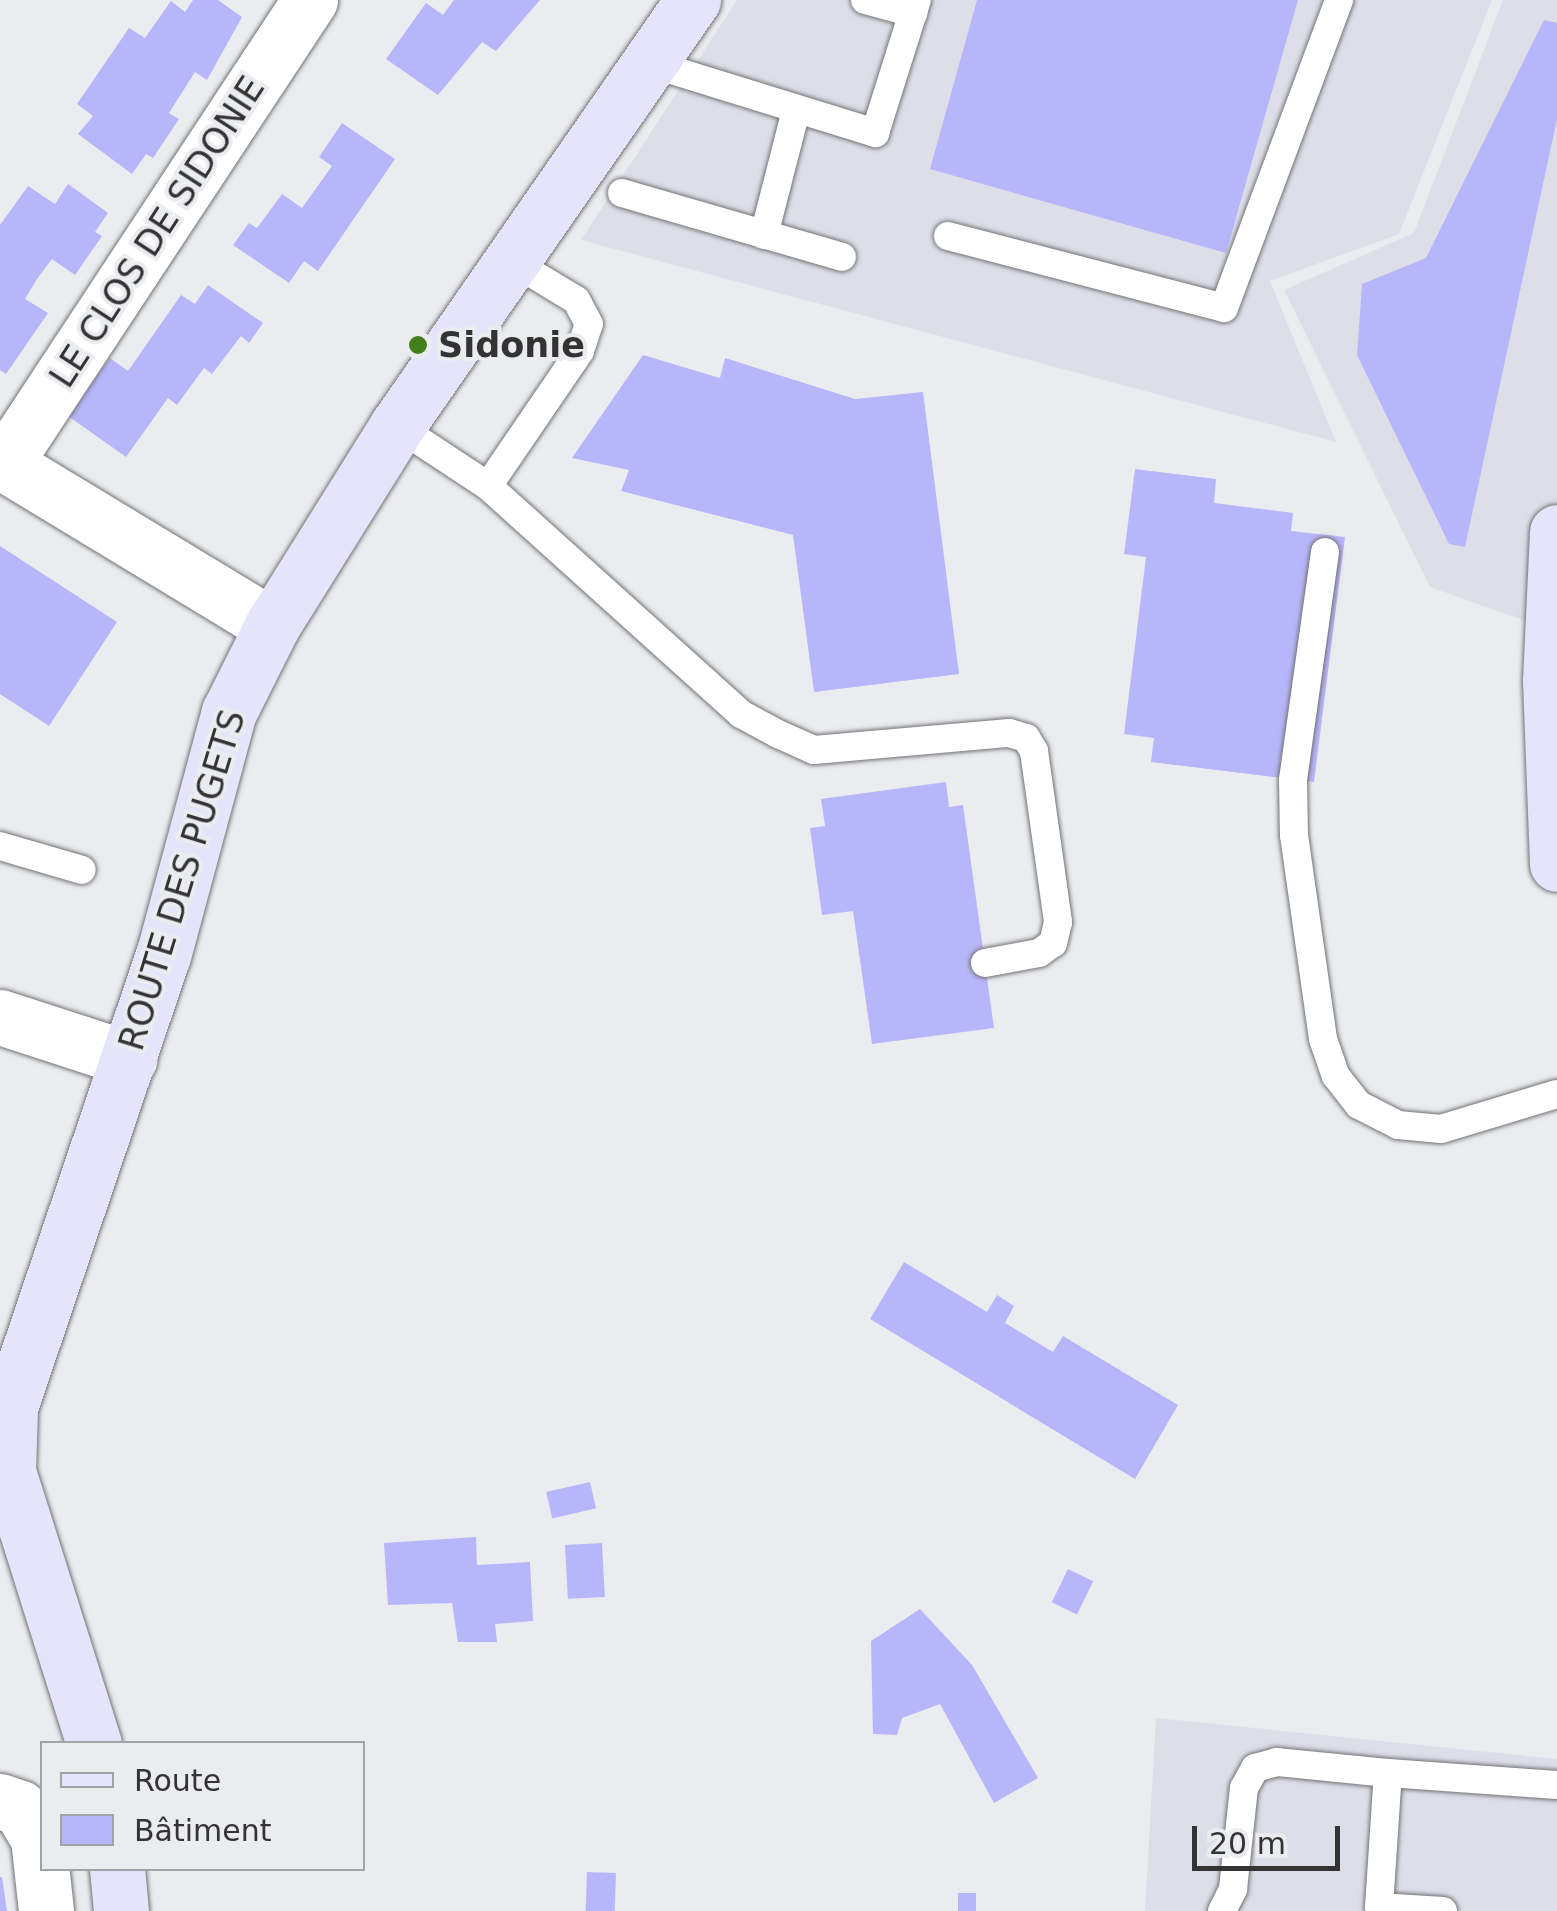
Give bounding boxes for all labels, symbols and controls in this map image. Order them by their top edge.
street label: LE CLOS DE SIDONIE [41,69,273,395]
place label: Sidonie [438,324,585,366]
marker: Sidonie [407,334,429,356]
street label: ROUTE DES PUGETS [110,705,254,1055]
legend [40,1741,365,1871]
text: Route [134,1763,221,1798]
scale bar [1197,1806,1344,1868]
text: Bâtiment [134,1813,272,1848]
text: 20 m [1209,1826,1286,1861]

